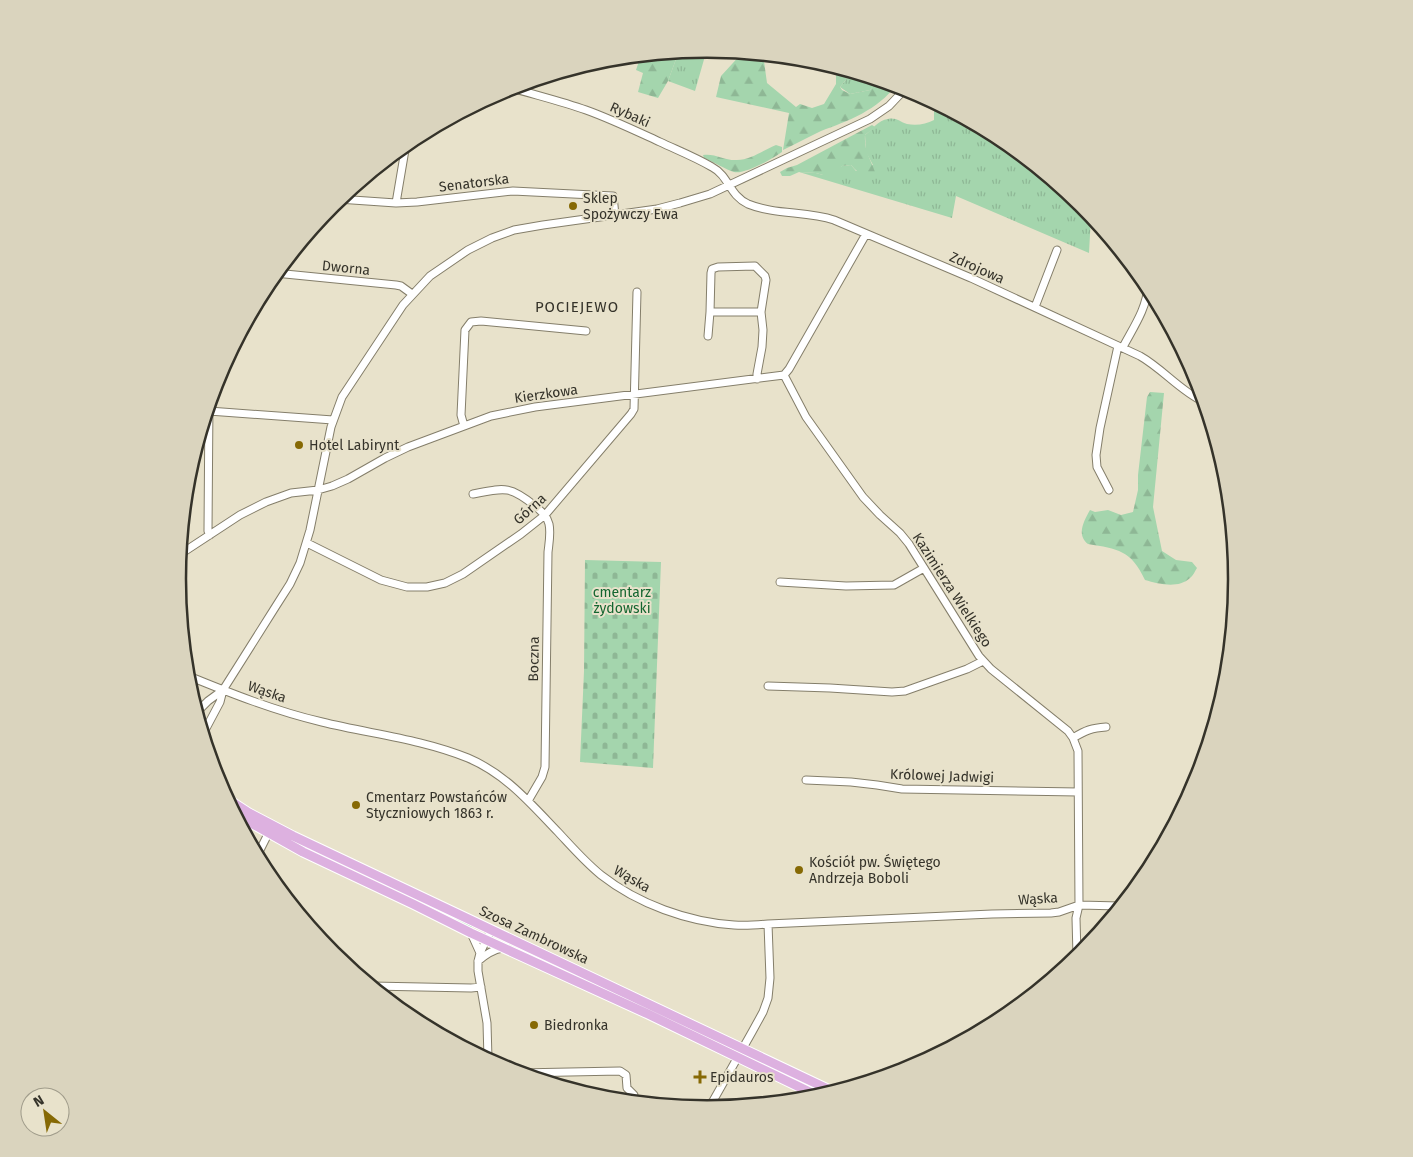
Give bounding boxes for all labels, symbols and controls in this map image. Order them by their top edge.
street label: Rybaki [607,99,653,131]
street label: Senatorska [438,170,510,196]
place label: Sklep Spożywczy Ewa [583,190,678,223]
marker: Sklep Spożywczy Ewa [567,200,579,212]
street label: Zdrojowa [947,248,1007,288]
street label: Dworna [321,257,371,279]
district label: POCIEJEWO [535,298,619,316]
street label: Kierzkowa [513,381,579,407]
place label: Hotel Labirynt [309,437,400,454]
marker: Hotel Labirynt [293,439,305,451]
street label: Górna [510,490,550,528]
street label: Kazimierza Wielkiego [909,530,995,650]
park label: cmentarz żydowski [593,584,651,617]
street label: Boczna [525,636,543,682]
street label: Wąska [245,677,289,707]
street label: Królowej Jadwigi [890,766,994,786]
place label: Cmentarz Powstańców Styczniowych 1863 r. [366,789,507,822]
marker: Cmentarz Powstańców Styczniowych 1863 r. [350,799,362,811]
place label: Kościół pw. Świętego Andrzeja Boboli [809,853,941,887]
street label: Wąska [611,862,653,896]
marker: Kościół pw. Świętego Andrzeja Boboli [793,864,805,876]
street label: Wąska [1018,889,1058,909]
street label: Szosa Zambrowska [477,902,591,968]
place label: Biedronka [544,1017,608,1034]
marker: Biedronka [528,1019,540,1031]
place label: Epidauros [710,1069,774,1086]
marker: Epidauros [694,1071,706,1083]
north arrow [20,1087,70,1137]
text: N [30,1091,47,1111]

